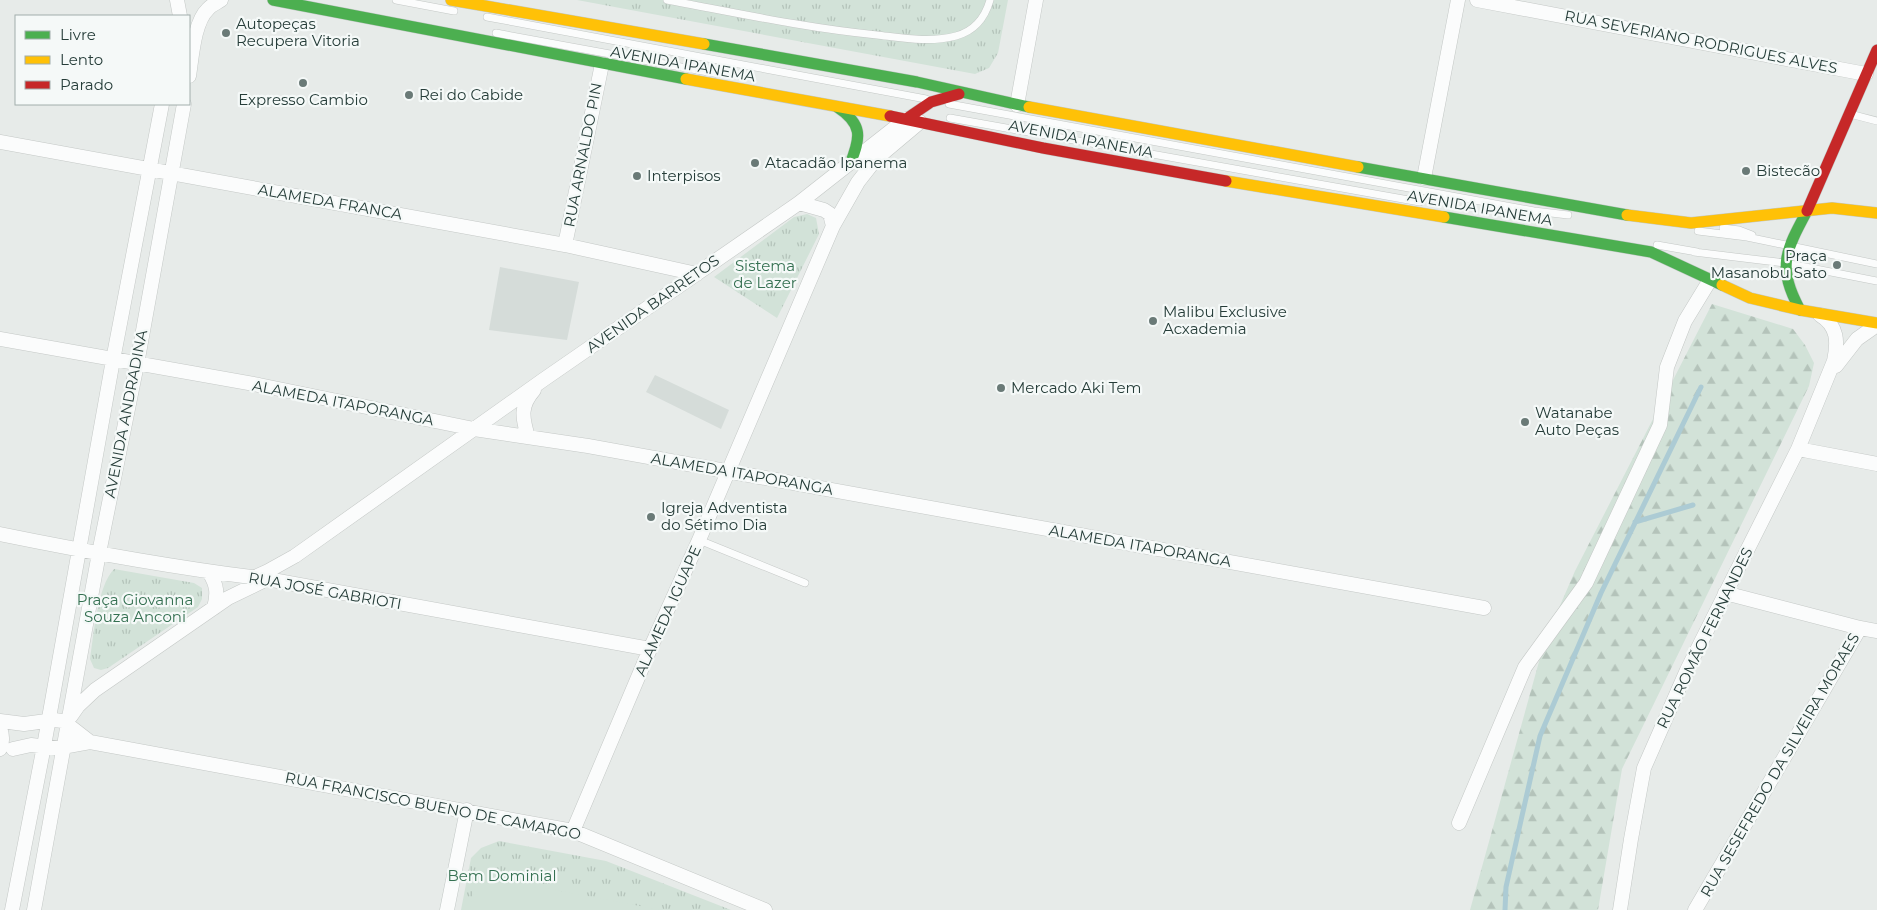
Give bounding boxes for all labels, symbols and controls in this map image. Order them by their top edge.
street label: RUA SEVERIANO RODRIGUES ALVES [1563,6,1839,77]
place label: Autopeças Recupera Vitoria [236,14,360,50]
legend [15,15,190,105]
text: Livre [60,25,96,44]
marker: Autopeças Recupera Vitoria [220,27,232,39]
street label: AVENIDA IPANEMA [609,41,757,86]
text: Lento [60,50,103,69]
text: Parado [60,75,113,94]
marker: Expresso Cambio [297,77,309,89]
street label: RUA ARNALDO PIN [559,81,606,229]
place label: Rei do Cabide [419,85,523,104]
marker: Rei do Cabide [403,89,415,101]
place label: Expresso Cambio [238,90,368,109]
street label: AVENIDA IPANEMA [1007,115,1155,162]
place label: Atacadão Ipanema [765,153,907,172]
marker: Atacadão Ipanema [749,157,761,169]
place label: Bistecão [1756,161,1820,180]
marker: Bistecão [1740,165,1752,177]
place label: Interpisos [647,166,721,185]
marker: Interpisos [631,170,643,182]
street label: ALAMEDA FRANCA [257,179,404,224]
street label: AVENIDA IPANEMA [1406,185,1554,230]
place label: Praça Masanobu Sato [1711,246,1827,282]
street label: AVENIDA BARRETOS [582,250,723,357]
park label: Sistema de Lazer [733,256,797,292]
marker: Praça Masanobu Sato [1831,259,1843,271]
place label: Malibu Exclusive Acxademia [1163,302,1287,338]
marker: Malibu Exclusive Acxademia [1147,315,1159,327]
street label: AVENIDA ANDRADINA [100,328,151,500]
street label: ALAMEDA ITAPORANGA [251,376,436,429]
place label: Mercado Aki Tem [1011,378,1141,397]
marker: Mercado Aki Tem [995,382,1007,394]
place label: Watanabe Auto Peças [1535,403,1619,439]
marker: Watanabe Auto Peças [1519,416,1531,428]
street label: ALAMEDA ITAPORANGA [650,448,835,499]
place label: Igreja Adventista do Sétimo Dia [661,498,788,534]
marker: Igreja Adventista do Sétimo Dia [645,511,657,523]
street label: ALAMEDA ITAPORANGA [1048,520,1233,571]
street label: ALAMEDA IGUAPE [630,543,705,679]
street label: RUA ROMÃO FERNANDES [1652,544,1757,731]
street label: RUA JOSÉ GABRIOTI [247,568,403,613]
park label: Praça Giovanna Souza Anconi [77,590,193,626]
street label: RUA SESEFREDO DA SILVEIRA MORAES [1696,629,1863,900]
street label: RUA FRANCISCO BUENO DE CAMARGO [284,767,583,844]
park label: Bem Dominial [447,866,557,885]

